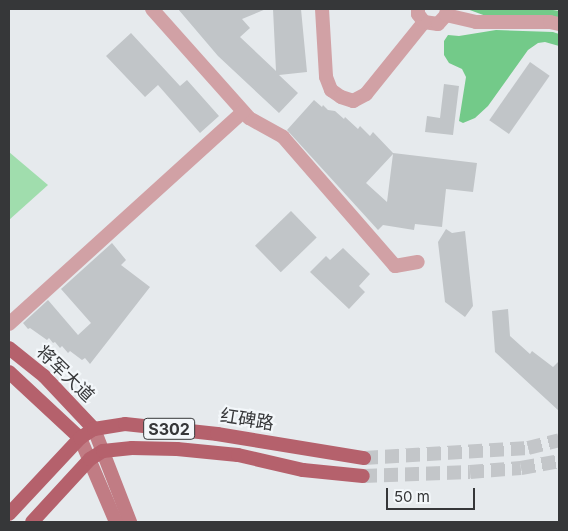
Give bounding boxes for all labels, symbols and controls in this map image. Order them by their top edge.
street label: 将军大道 [32,341,98,407]
street label: 红碑路 [219,405,275,435]
road number: S302 [143,416,195,442]
scale bar [388,478,477,510]
text: 50 m [394,487,430,506]

